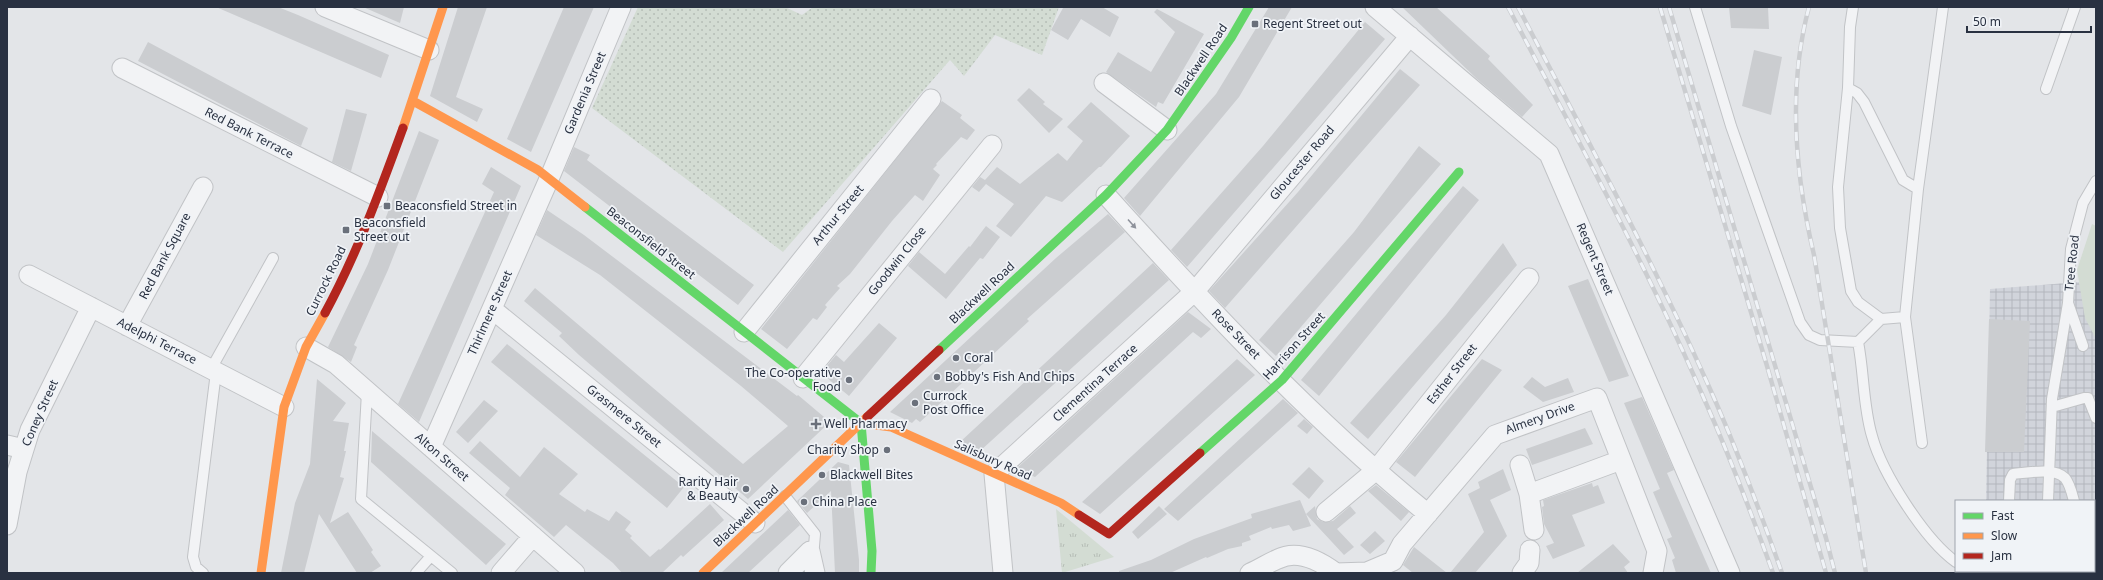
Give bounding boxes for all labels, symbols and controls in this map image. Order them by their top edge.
scale bar [1967,8,2091,34]
text: 50 m [1973,13,2001,30]
place label: Regent Street out [1263,15,1363,32]
marker: Regent Street out [1250,19,1260,29]
street label: Blackwell Road [1170,20,1231,99]
street label: Gardenia Street [559,48,610,137]
street label: Red Bank Terrace [202,103,297,162]
street label: Gloucester Road [1265,122,1338,204]
street label: Arthur Street [808,180,868,249]
place label: Beaconsfield Street in [395,197,517,214]
marker: Beaconsfield Street in [382,201,392,211]
street label: Beaconsfield Street [603,202,700,283]
street label: Red Bank Square [135,209,195,302]
place label: Beaconsfield Street out [354,214,426,245]
one-way arrow [1127,219,1137,229]
street label: Regent Street [1573,220,1619,298]
street label: Goodwin Close [864,222,930,299]
marker: Beaconsfield Street out [341,225,351,235]
street label: Tree Road [2060,234,2083,292]
street label: Currock Road [301,243,350,319]
street label: Blackwell Road [945,258,1018,328]
street label: Thirlmere Street [463,267,516,358]
street label: Rose Street [1208,305,1265,363]
street label: Harrison Street [1259,308,1329,383]
street label: Adelphi Terrace [114,313,200,368]
street label: Esther Street [1423,339,1481,408]
street label: Clementina Terrace [1048,340,1141,425]
place label: Coral [964,349,993,366]
marker: Coral [951,353,961,363]
place label: The Co-operative Food [745,364,841,395]
place label: Bobby's Fish And Chips [945,368,1075,385]
marker: Bobby's Fish And Chips [932,372,942,382]
marker: The Co-operative Food [844,375,854,385]
street label: Coney Street [17,376,62,449]
street label: Grasmere Street [583,380,666,452]
place label: Currock Post Office [923,387,984,418]
street label: Almery Drive [1503,397,1577,438]
marker: Currock Post Office [910,398,920,408]
place label: Well Pharmacy [824,415,908,432]
marker: Well Pharmacy [811,419,821,429]
street label: Alton Street [412,428,473,485]
street label: Salisbury Road [952,435,1035,484]
place label: Charity Shop [807,441,879,458]
marker: Charity Shop [882,445,892,455]
place label: Blackwell Bites [830,466,913,483]
marker: Blackwell Bites [817,470,827,480]
place label: Rarity Hair & Beauty [679,473,739,504]
street label: Blackwell Road [709,481,782,551]
marker: Rarity Hair & Beauty [741,484,751,494]
place label: China Place [812,493,877,510]
marker: China Place [799,497,809,507]
legend [1955,500,2095,572]
text: Fast [1991,507,2015,524]
text: Slow [1991,527,2018,544]
text: Jam [1990,547,2012,564]

